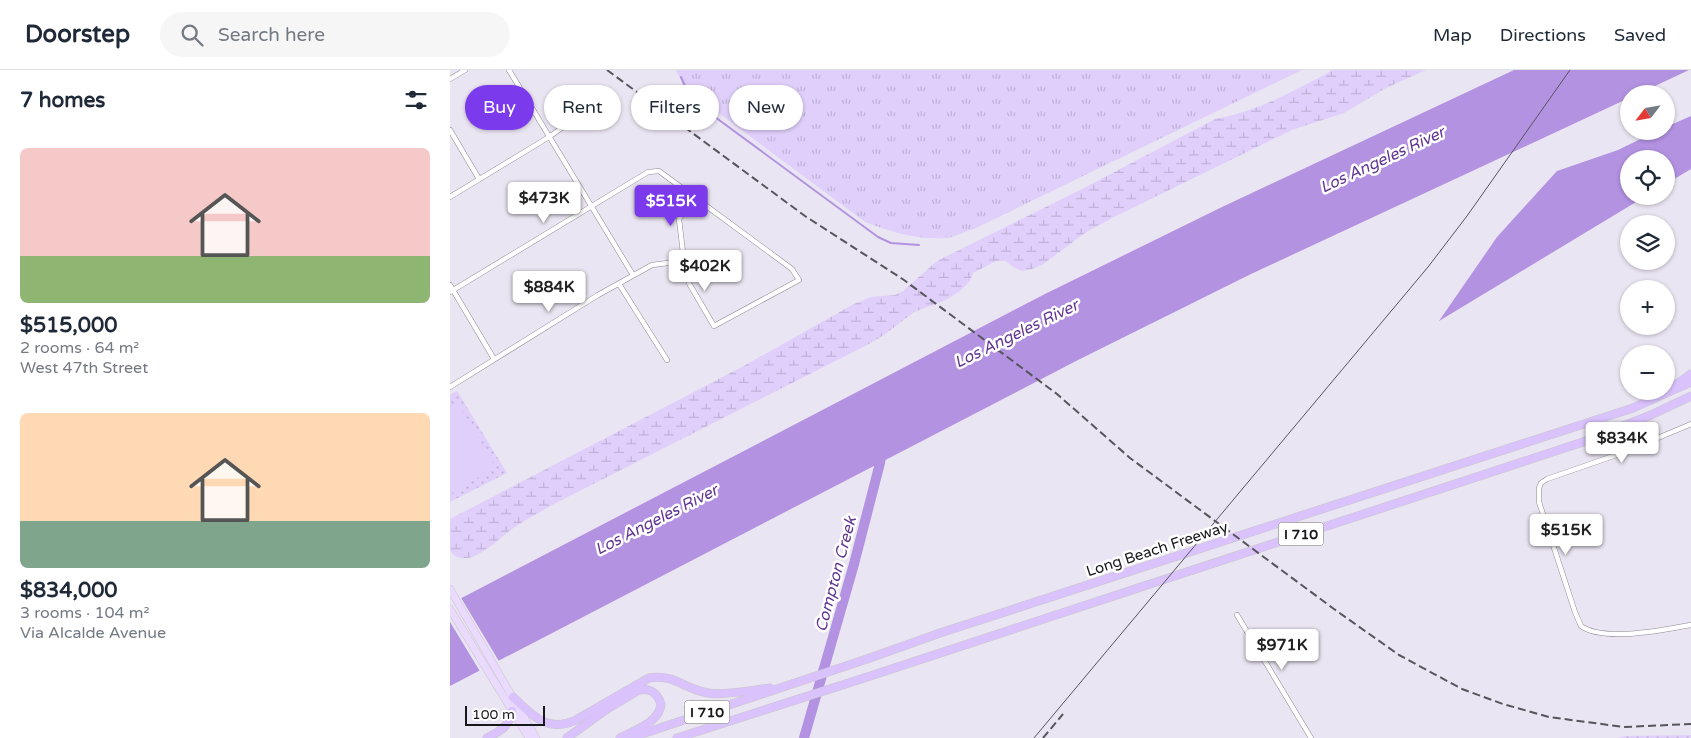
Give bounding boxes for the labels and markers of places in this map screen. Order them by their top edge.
pin: $473K [509,182,579,224]
pin: $515K [636,184,706,227]
pin: $402K [670,250,740,292]
pin: $884K [514,270,584,313]
pin: $834K [1587,422,1657,464]
pin: $515K [1531,514,1601,556]
pin: $971K [1247,628,1317,671]

